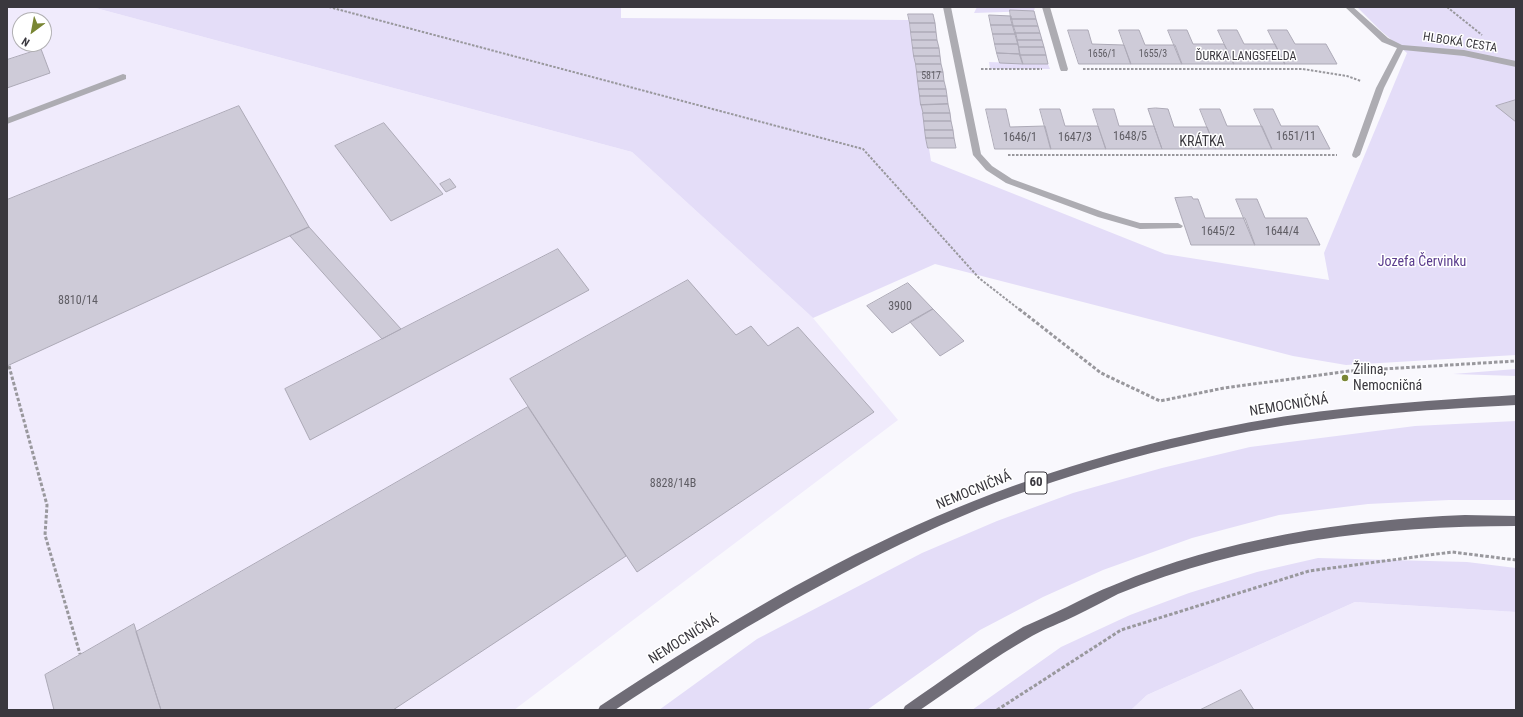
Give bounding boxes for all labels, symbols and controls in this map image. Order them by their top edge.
north arrow [12,12,52,52]
street label: HLBOKÁ CESTA [1422,30,1498,56]
text: N [20,34,32,49]
house number: 1656/1 [1088,48,1116,60]
house number: 1655/3 [1139,48,1167,60]
street label: ĎURKA LANGSFELDA [1196,50,1296,64]
house number: 5817 [921,70,941,82]
house number: 1648/5 [1113,130,1147,144]
house number: 1651/11 [1276,130,1316,144]
house number: 1646/1 [1003,131,1037,145]
house number: 1647/3 [1058,131,1092,145]
street label: KRÁTKA [1179,134,1225,150]
house number: 1645/2 [1201,225,1235,239]
house number: 1644/4 [1265,225,1299,239]
park label: Jozefa Červinku [1378,254,1466,270]
house number: 8810/14 [58,294,98,308]
house number: 3900 [888,300,912,314]
place label: Žilina, Nemocničná [1353,362,1422,394]
marker: Žilina, Nemocničná [1340,373,1350,383]
street label: NEMOCNIČNÁ [1248,391,1330,421]
street label: NEMOCNIČNÁ [934,468,1014,514]
road number: 60 [1025,472,1047,494]
house number: 8828/14B [650,477,696,491]
street label: NEMOCNIČNÁ [646,612,722,668]

